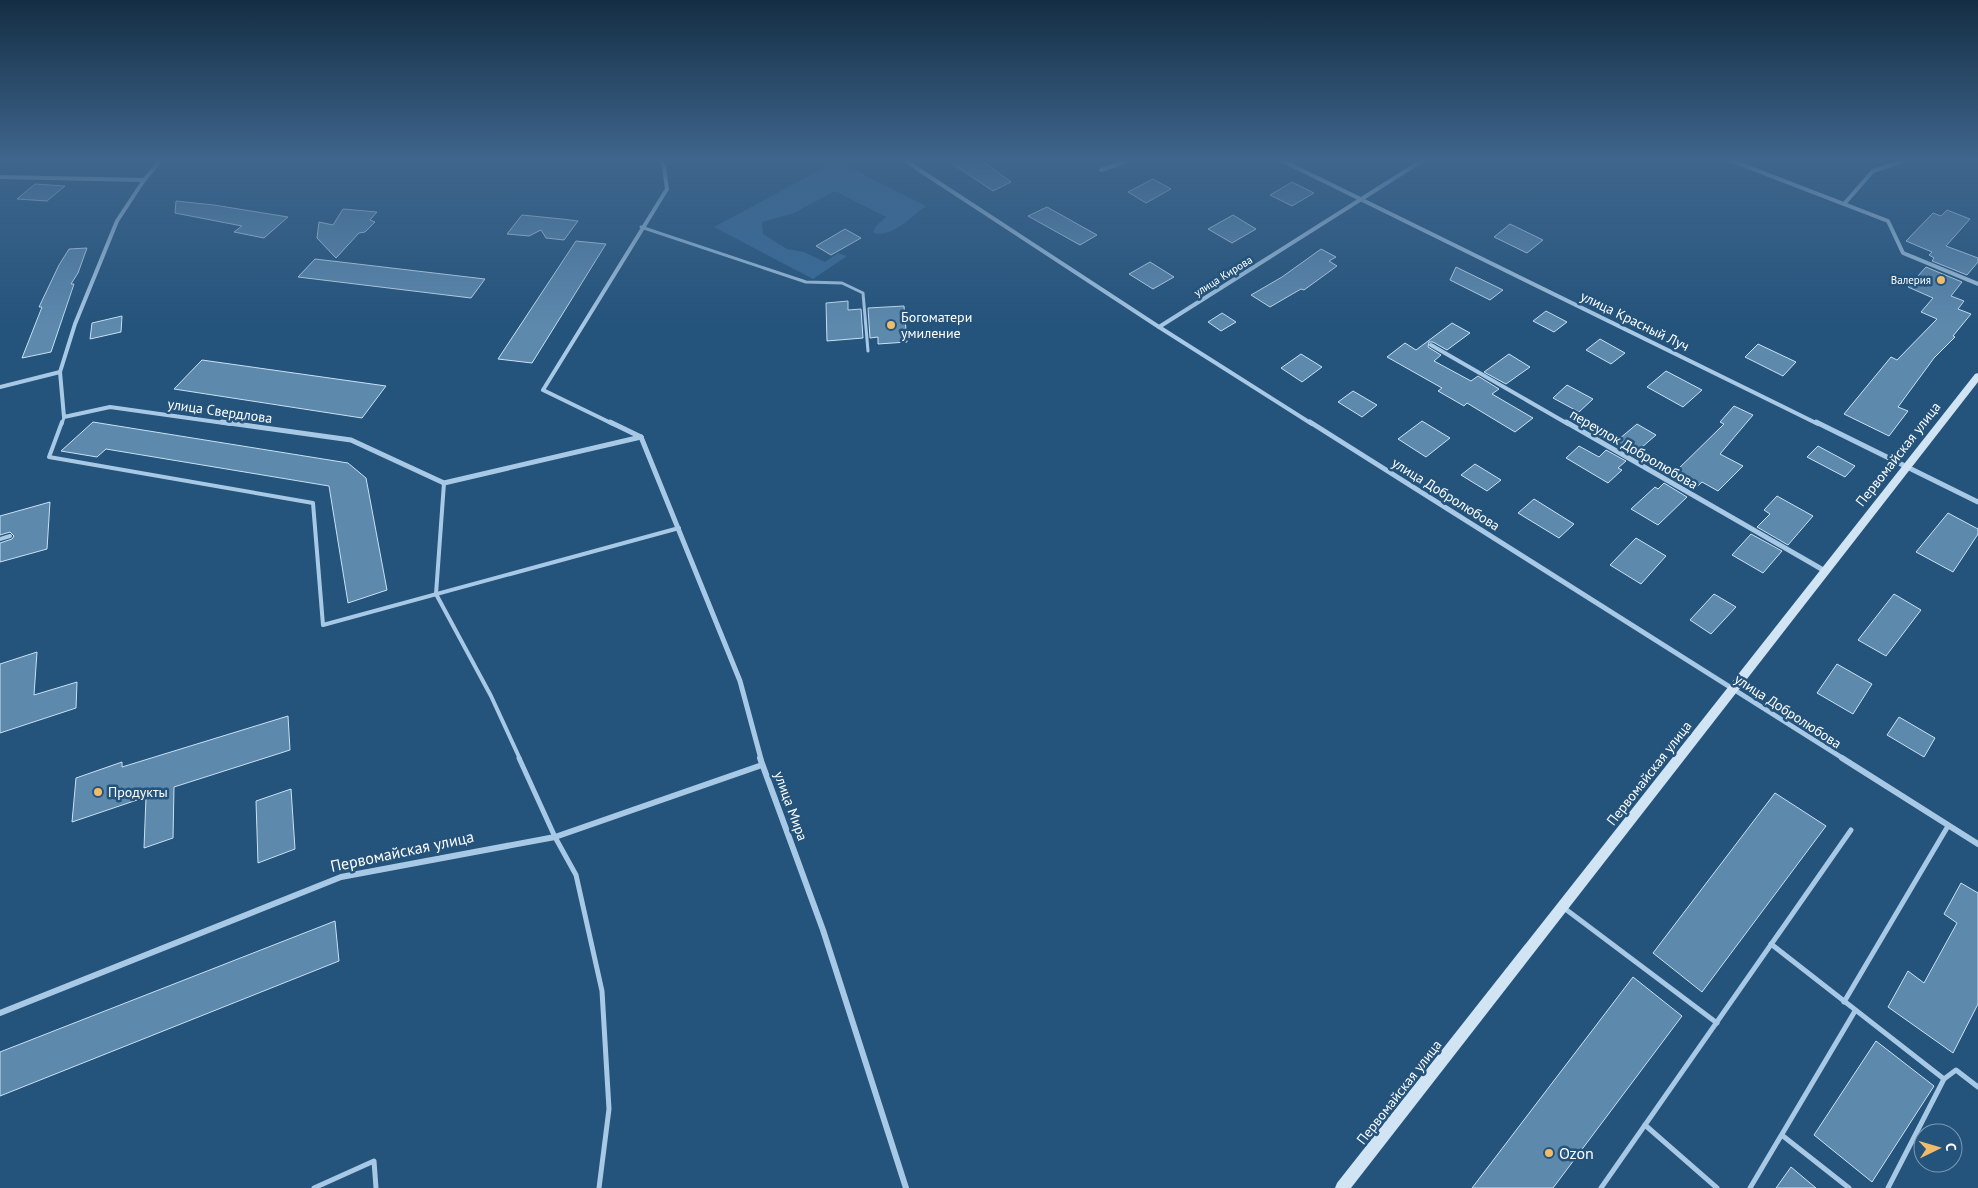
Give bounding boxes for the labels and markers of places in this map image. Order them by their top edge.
place label: Валерия [1891,273,1931,287]
marker: Валерия [1935,274,1947,286]
place label: Богоматери умиление [901,308,972,342]
marker: Богоматери умиление [885,319,897,331]
place label: Продукты [108,783,168,801]
marker: Продукты [92,786,104,798]
place label: Ozon [1559,1143,1594,1163]
marker: Ozon [1543,1147,1555,1159]

